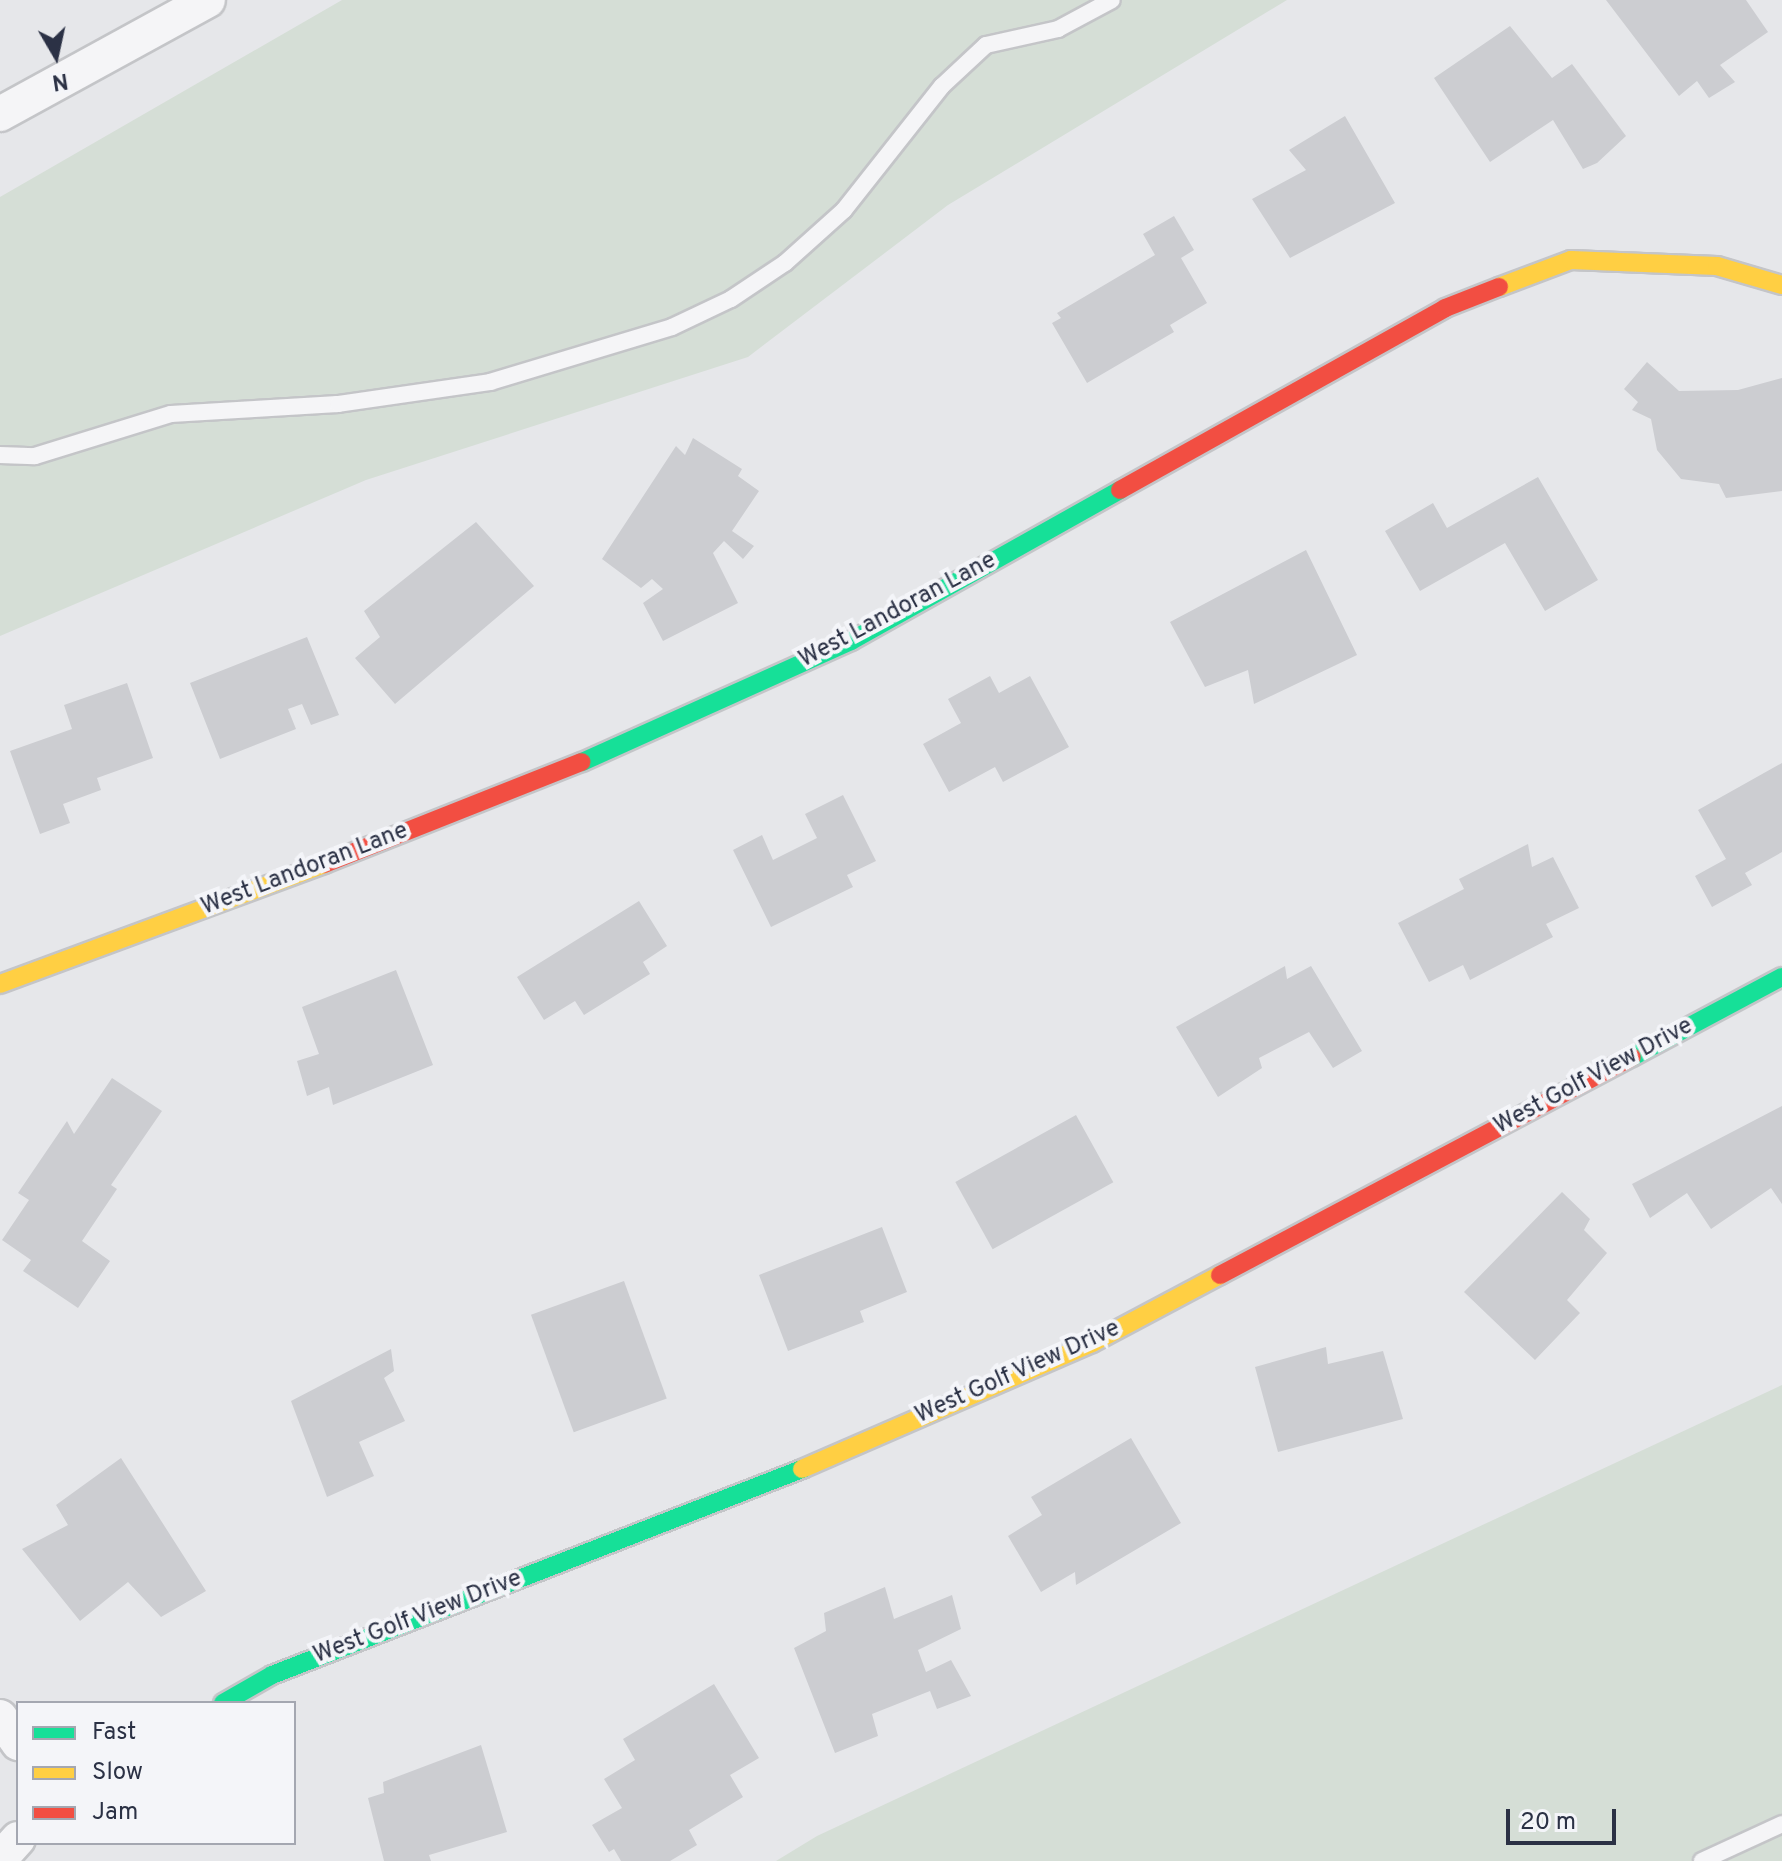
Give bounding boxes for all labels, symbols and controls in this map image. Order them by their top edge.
north arrow [16,16,96,96]
text: N [50,66,70,95]
street label: West Landoran Lane [794,547,1002,675]
street label: West Landoran Lane [198,817,412,923]
street label: West Golf View Drive [1489,1012,1699,1142]
street label: West Golf View Drive [911,1315,1125,1431]
street label: West Golf View Drive [309,1565,527,1671]
legend [16,1701,296,1845]
text: Fast [92,1718,136,1748]
text: Slow [92,1758,143,1788]
scale bar [1510,1793,1620,1843]
text: Jam [92,1798,138,1828]
text: 20 m [1520,1808,1576,1838]

